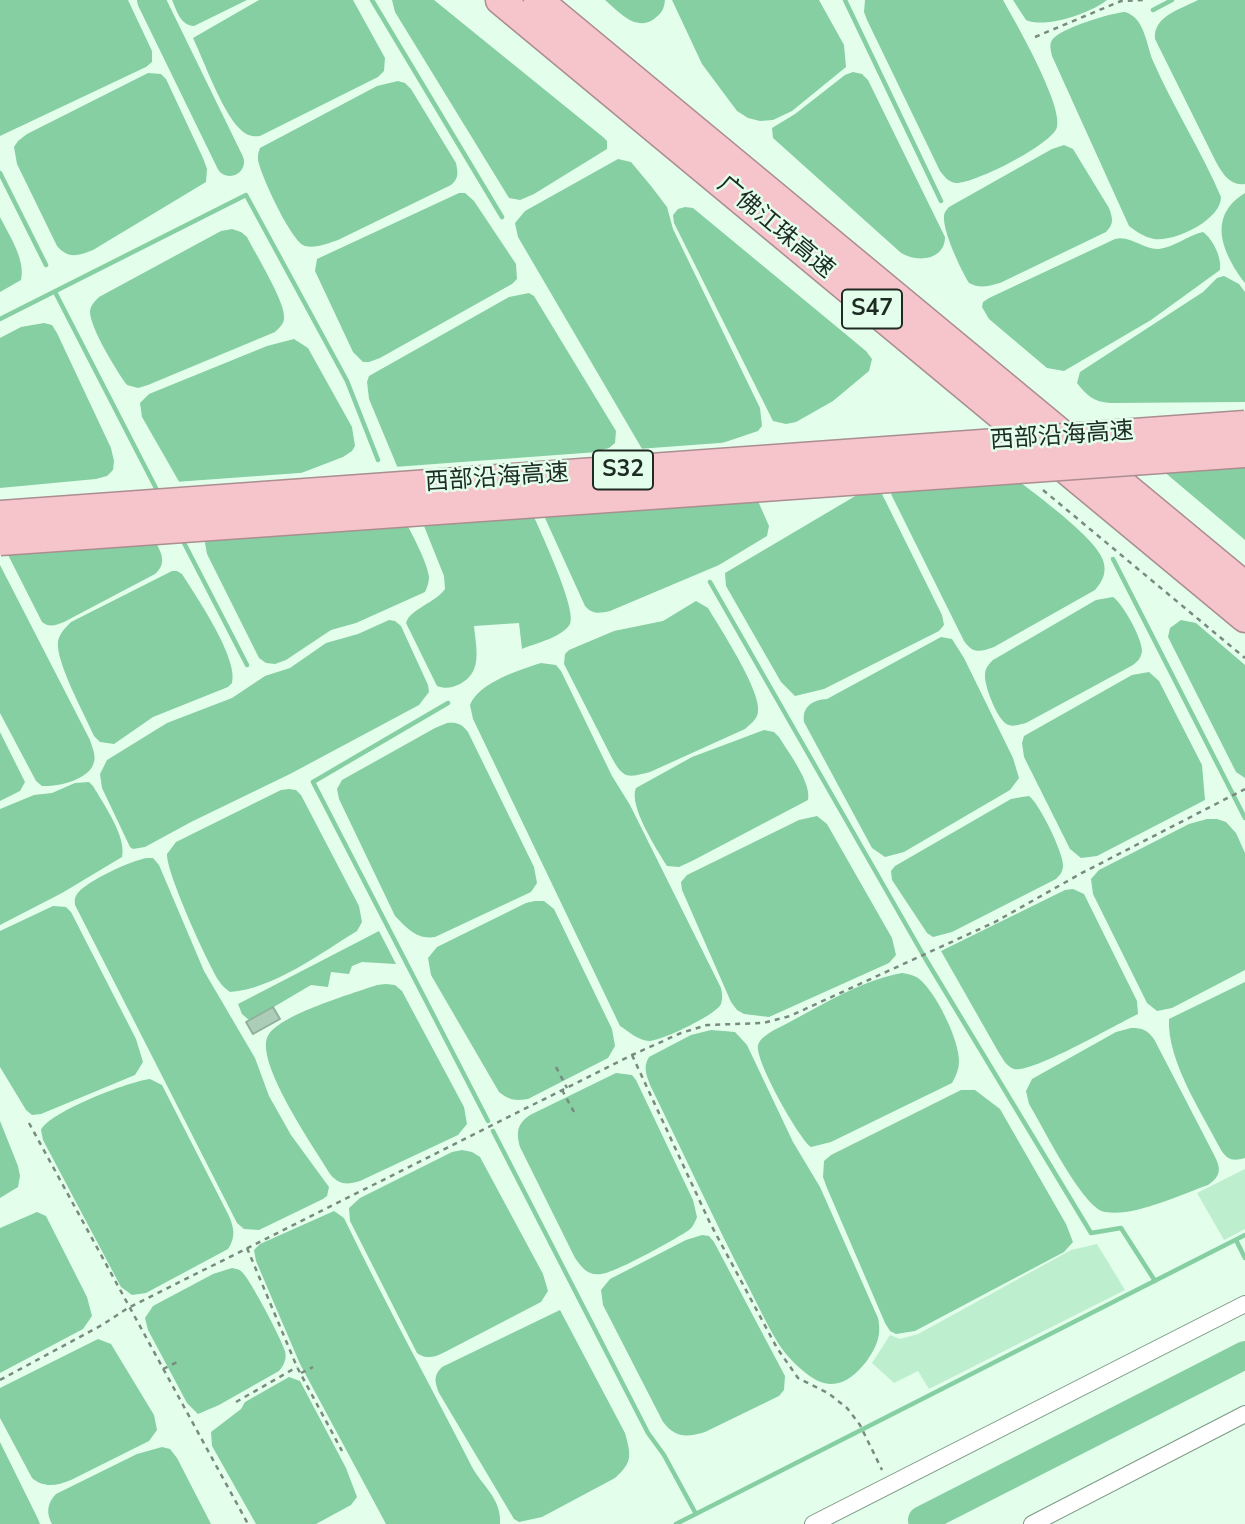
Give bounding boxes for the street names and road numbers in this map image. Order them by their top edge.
street label: 广佛江珠高速 [711,171,839,285]
road number: S47 [842,290,902,328]
street label: 西部沿海高速 [989,418,1135,456]
road number: S32 [593,450,653,490]
street label: 西部沿海高速 [424,460,570,498]

